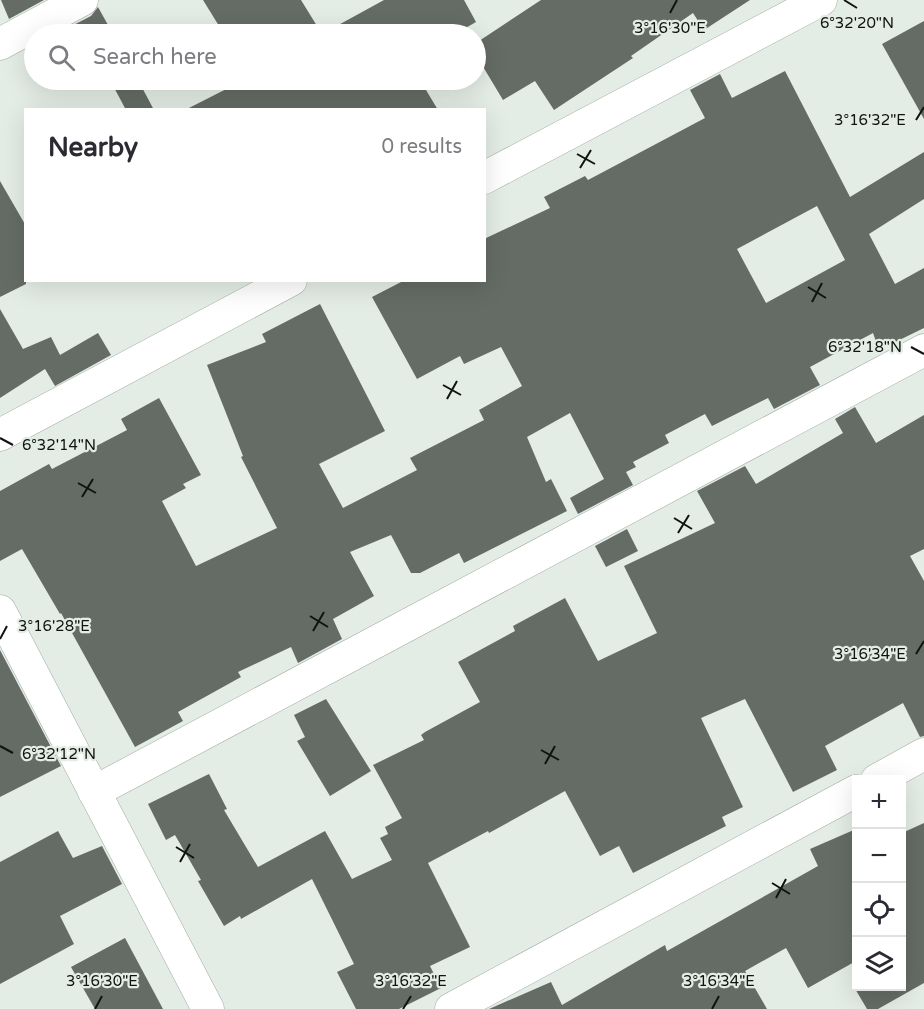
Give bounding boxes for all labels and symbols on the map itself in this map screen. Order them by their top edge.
text: 6°32'20"N [820,14,894,32]
text: 3°16'30"E [634,19,706,37]
text: 3°16'32"E [834,111,906,129]
text: 6°32'18"N [828,338,902,356]
text: 6°32'14"N [22,436,96,454]
text: 3°16'28"E [18,617,90,635]
text: 3°16'34"E [834,645,906,663]
text: 6°32'12"N [22,745,96,763]
text: 3°16'30"E [66,972,138,990]
text: 3°16'32"E [375,972,447,990]
text: 3°16'34"E [683,972,755,990]

